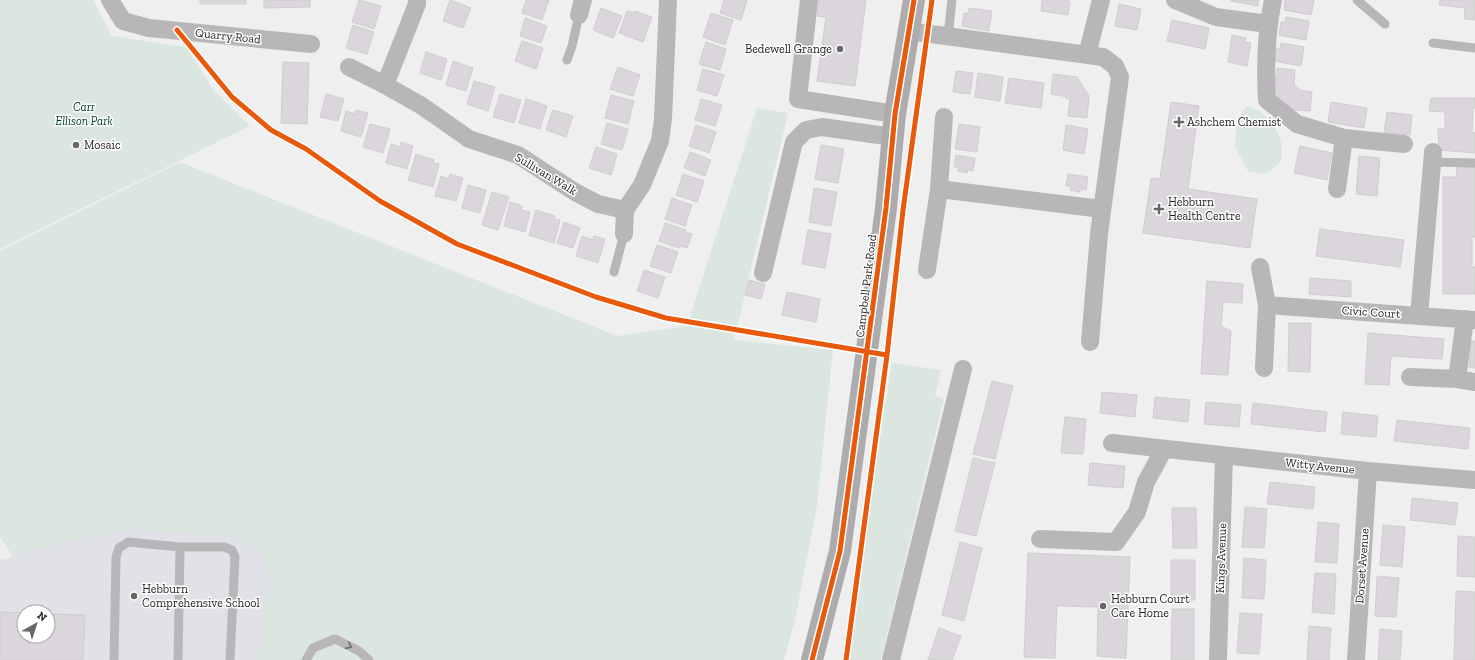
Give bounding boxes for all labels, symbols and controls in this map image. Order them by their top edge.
street label: Quarry Road [195,26,262,46]
place label: Bedewell Grange [745,42,832,56]
marker: Bedewell Grange [835,44,845,54]
park label: Carr Ellison Park [55,100,113,128]
place label: Ashchem Chemist [1187,115,1282,129]
marker: Ashchem Chemist [1174,117,1184,127]
place label: Mosaic [84,138,121,152]
marker: Mosaic [71,140,81,150]
street label: Sullivan Walk [513,150,580,198]
place label: Hebburn Health Centre [1168,195,1241,223]
marker: Hebburn Health Centre [1153,203,1165,215]
street label: Campbell Park Road [853,233,879,338]
street label: Civic Court [1341,303,1401,321]
street label: Witty Avenue [1285,455,1356,477]
street label: Kings Avenue [1213,522,1229,593]
street label: Dorset Avenue [1352,528,1372,604]
place label: Hebburn Comprehensive School [142,582,260,610]
marker: Hebburn Comprehensive School [129,591,139,601]
place label: Hebburn Court Care Home [1111,592,1190,620]
marker: Hebburn Court Care Home [1098,601,1108,611]
north arrow [16,604,56,644]
text: N [35,609,50,625]
one-way arrow [344,641,352,649]

